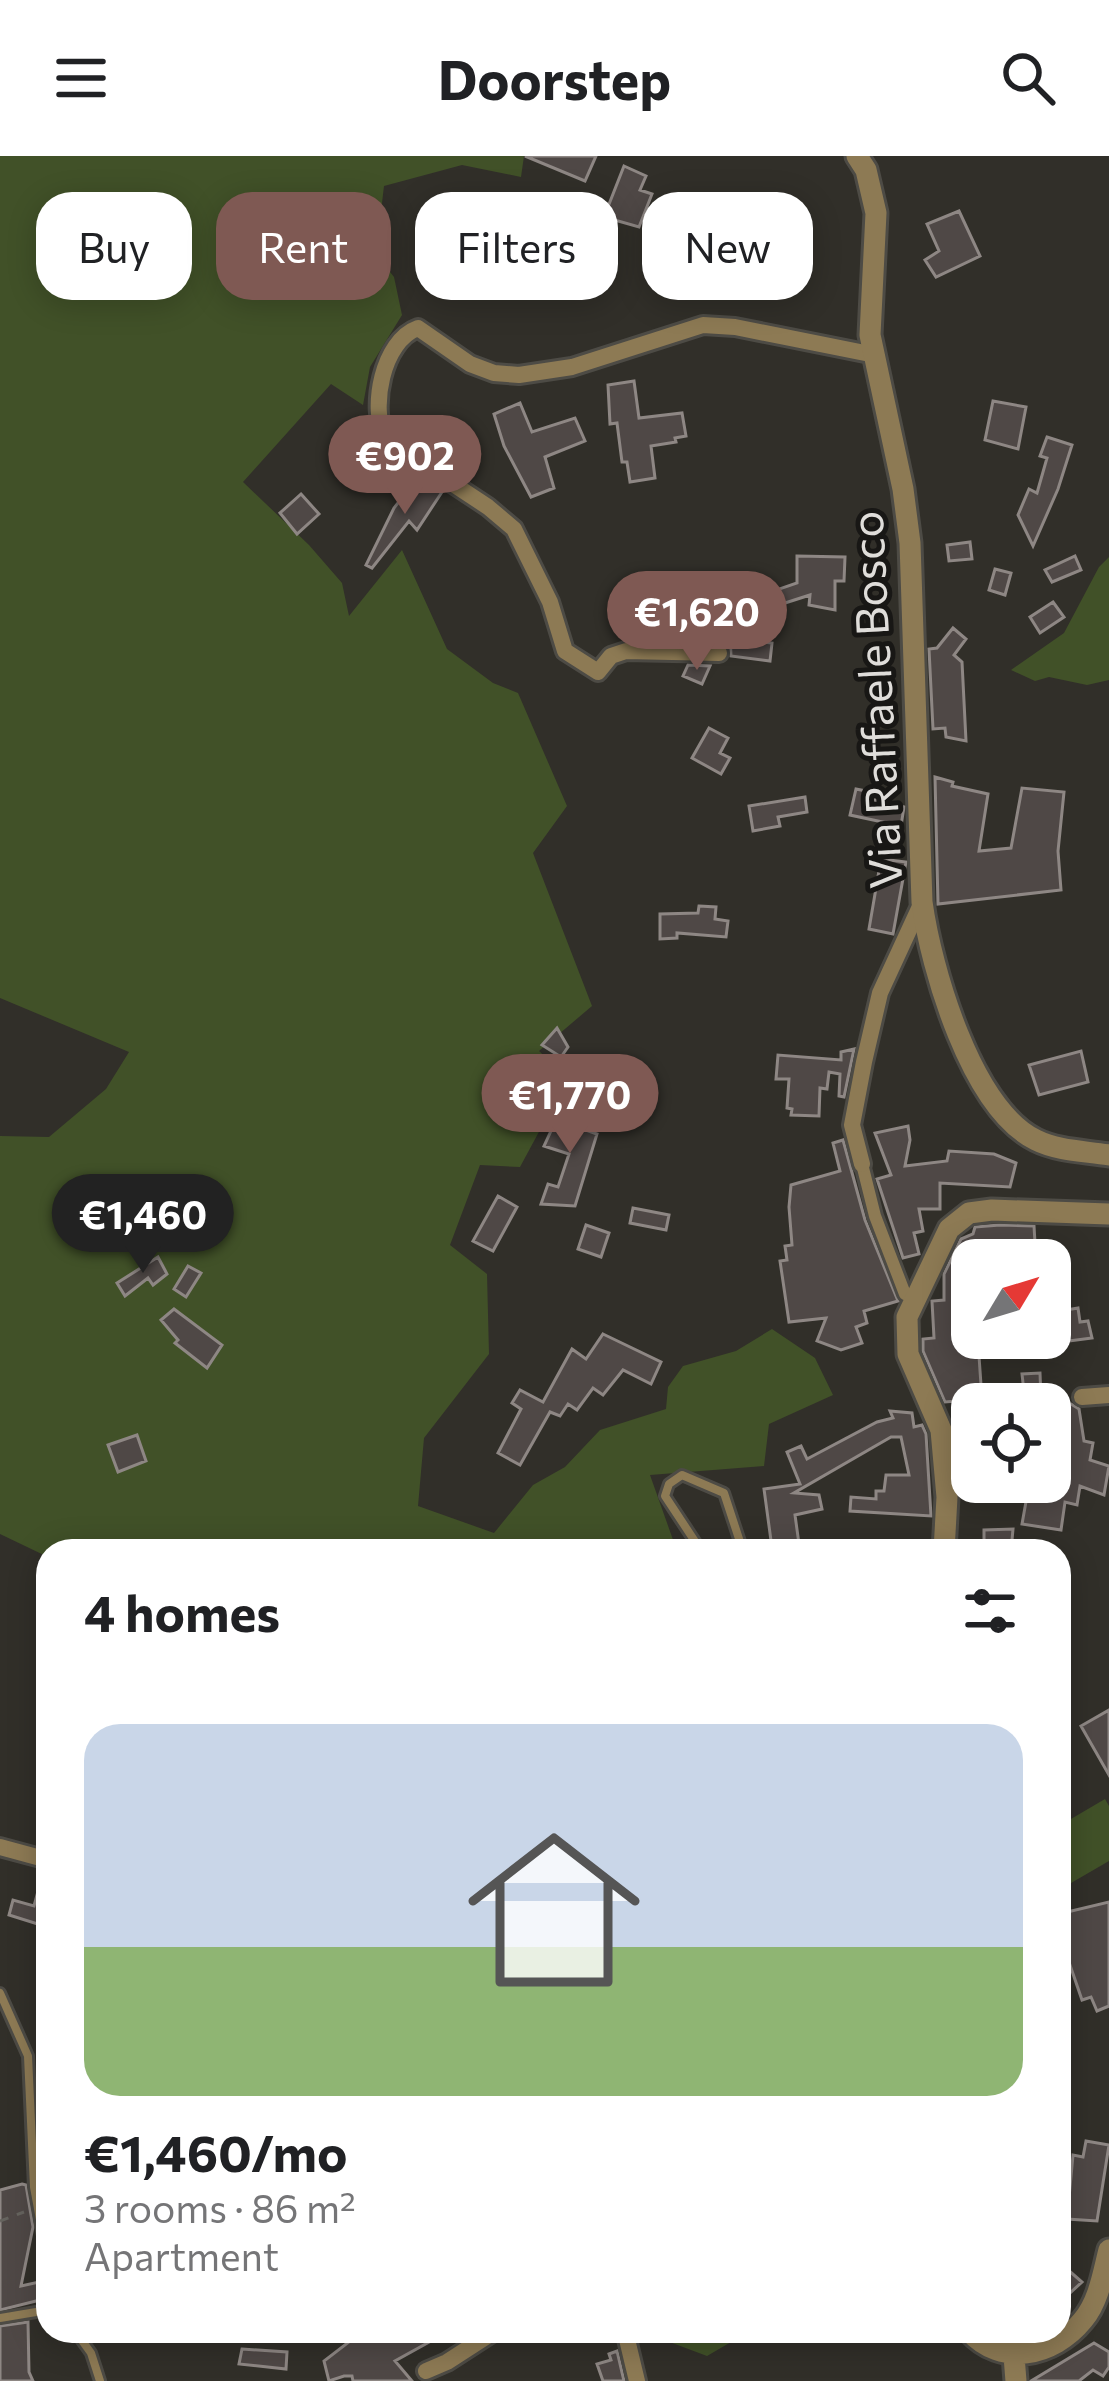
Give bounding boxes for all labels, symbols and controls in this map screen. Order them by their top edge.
icon: menu [48,45,114,111]
text: Doorstep [438,45,671,111]
icon: search [995,45,1061,111]
chip: Buy [36,192,192,300]
chip: Rent [216,192,391,300]
chip: Filters [415,192,618,300]
chip: New [642,192,813,300]
pin: €902 [334,415,476,517]
text: €902 [355,430,455,478]
street label: Via Raffaele Bosco [837,510,911,890]
pin: €1,620 [599,571,795,673]
text: €1,620 [634,586,760,634]
pin: €1,770 [472,1054,668,1156]
text: €1,770 [509,1069,632,1117]
pin: €1,460 [45,1174,241,1276]
text: €1,460 [79,1189,207,1237]
north arrow [951,1239,1071,1359]
map controls [951,1239,1071,1503]
button: locate [951,1383,1071,1503]
icon: filters [957,1578,1023,1644]
text: 4 homes [84,1580,280,1643]
icon: home [446,1802,662,2018]
text: €1,460/mo [84,2120,347,2183]
text: 3 rooms · 86 m² [84,2183,356,2231]
text: Apartment [84,2231,279,2279]

